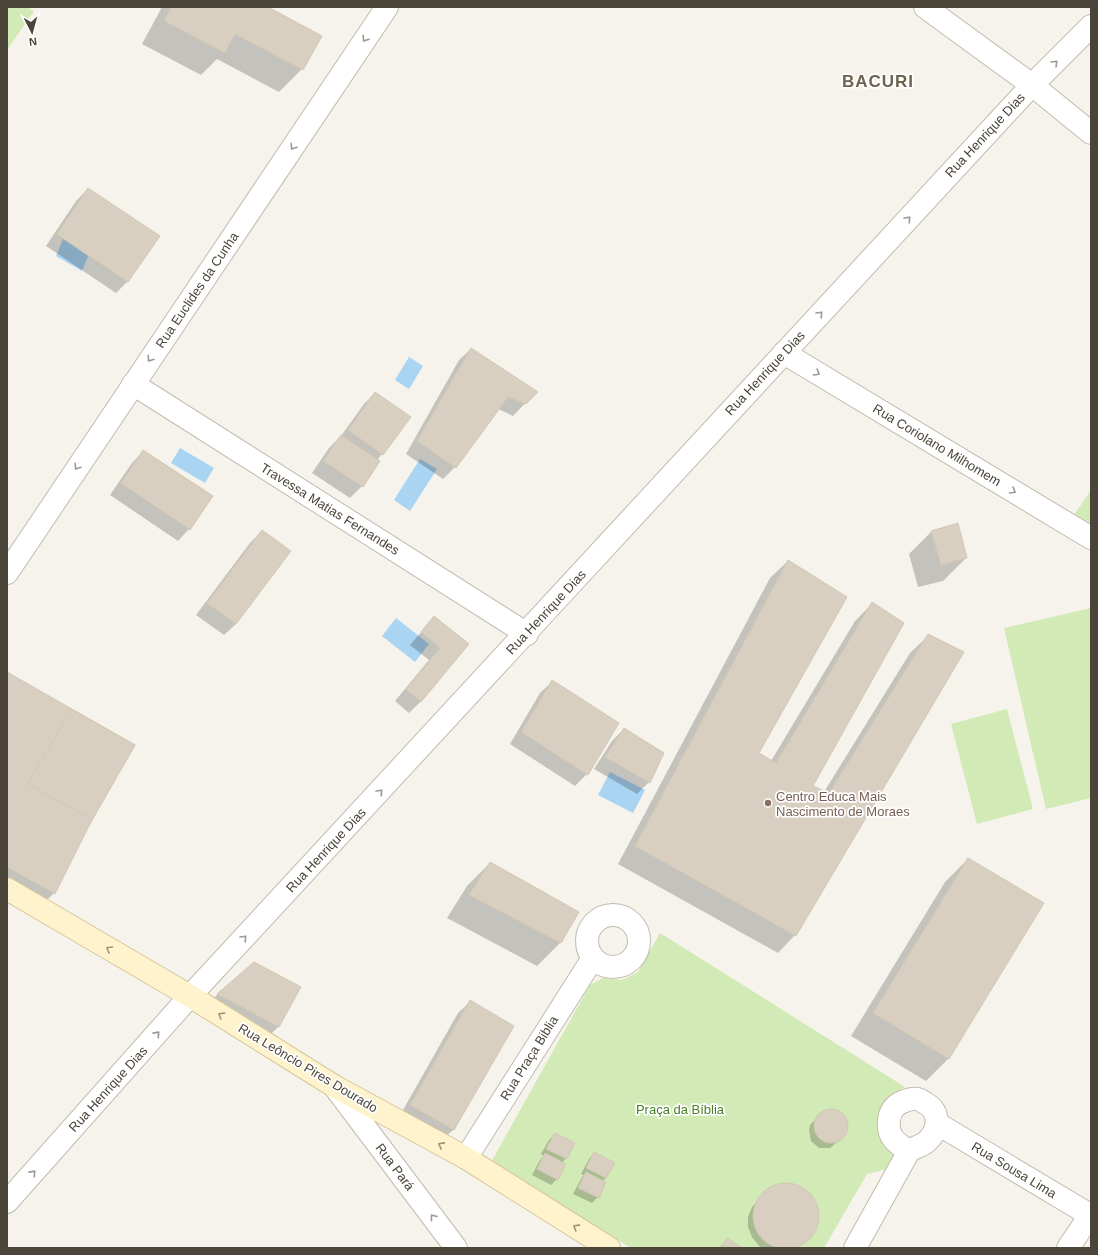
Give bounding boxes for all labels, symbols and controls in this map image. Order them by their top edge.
north arrow [12,12,52,52]
one-way arrow [363,35,370,42]
text: N [28,36,38,48]
one-way arrow [1050,60,1057,67]
district label: BACURI [842,72,914,91]
street label: Rua Henrique Dias [942,89,1028,180]
one-way arrow [290,143,297,150]
one-way arrow [903,216,911,224]
street label: Rua Euclides da Cunha [153,229,242,351]
one-way arrow [815,311,823,319]
street label: Rua Henrique Dias [722,327,808,418]
one-way arrow [147,355,154,362]
one-way arrow [813,368,820,376]
street label: Rua Coriolano Milhomem [870,401,1004,489]
street label: Travessa Matias Fernandes [258,460,403,558]
one-way arrow [75,463,82,470]
one-way arrow [1009,486,1016,493]
street label: Rua Henrique Dias [503,566,589,657]
one-way arrow [375,789,382,796]
place label: Centro Educa Mais Nascimento de Moraes [776,789,910,819]
marker: Centro Educa Mais Nascimento de Moraes [763,798,773,808]
street label: Rua Henrique Dias [283,804,369,895]
one-way arrow [239,935,247,943]
one-way arrow [106,946,113,953]
street label: Rua Praça Biblia [497,1012,561,1103]
one-way arrow [218,1013,225,1020]
street label: Rua Leôncio Pires Dourado [236,1020,380,1116]
one-way arrow [152,1032,159,1039]
street label: Rua Henrique Dias [66,1043,151,1135]
park label: Praça da Bíblia [636,1102,725,1117]
street label: Rua Sousa Lima [969,1139,1060,1202]
street label: Rua Pará [372,1141,418,1194]
one-way arrow [438,1142,445,1149]
one-way arrow [28,1170,36,1178]
one-way arrow [430,1214,437,1221]
one-way arrow [573,1225,580,1232]

